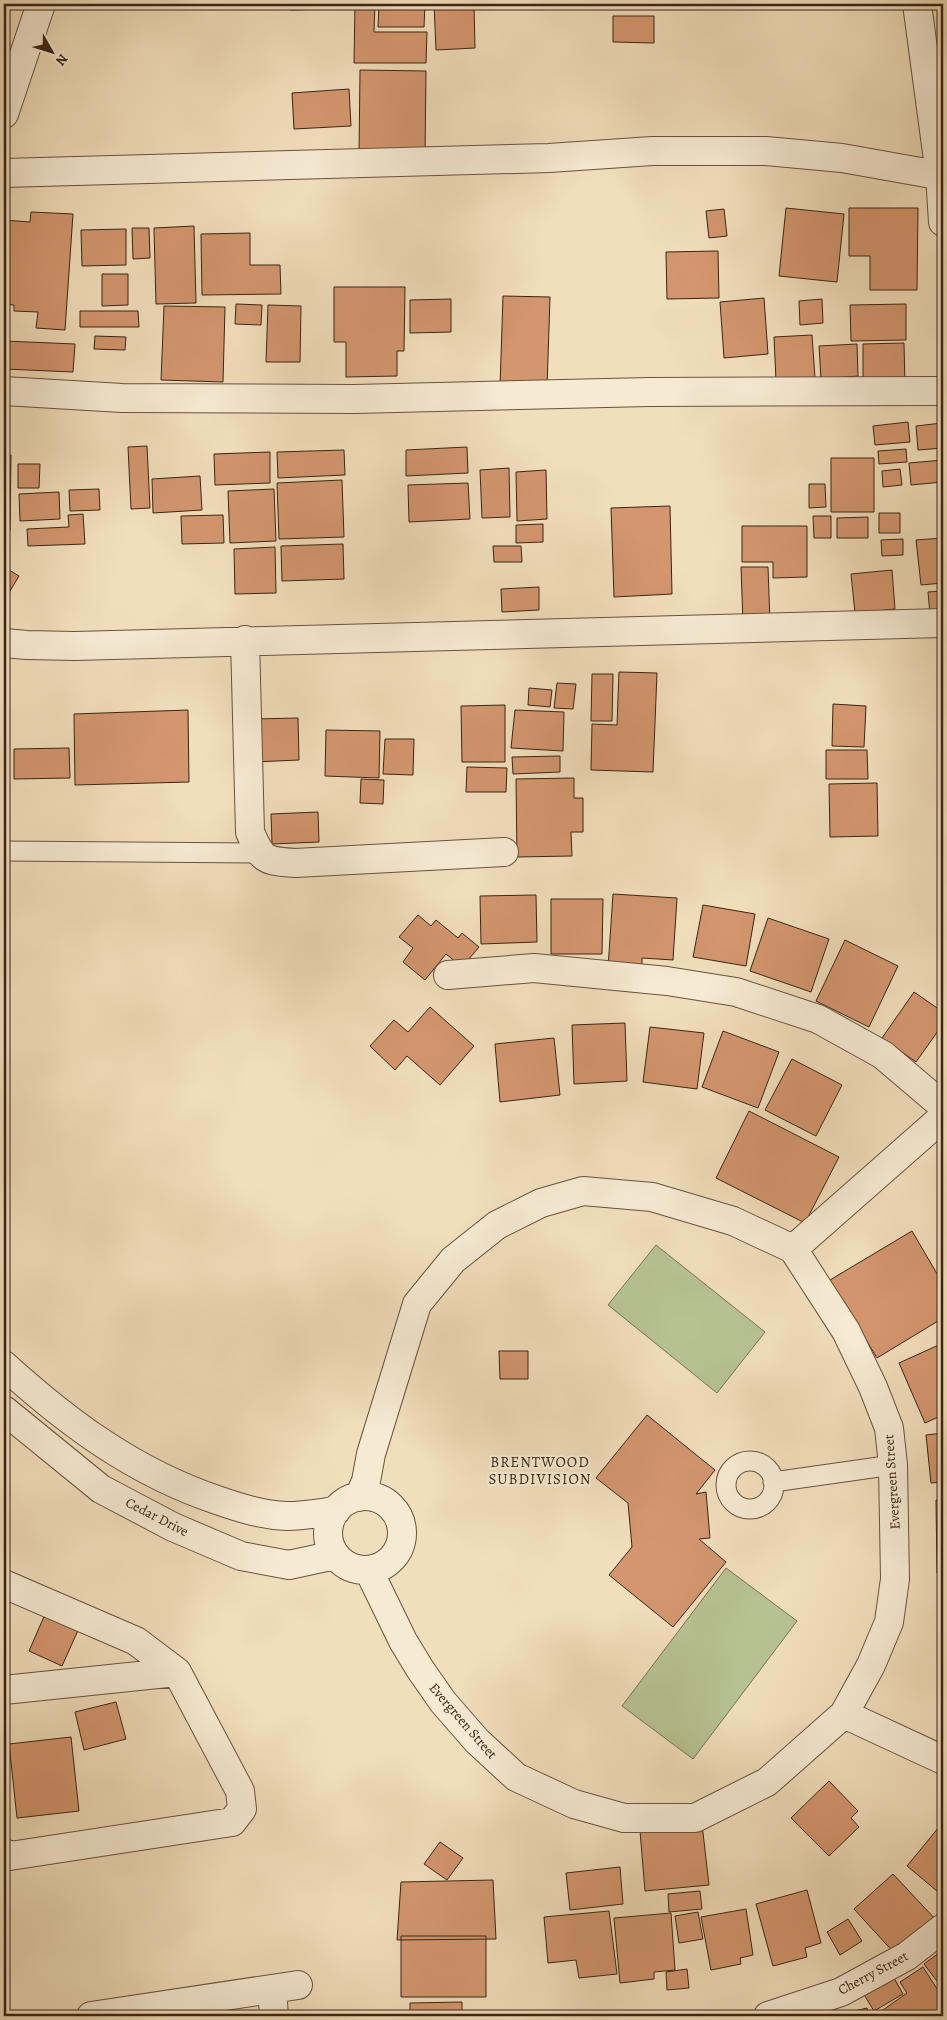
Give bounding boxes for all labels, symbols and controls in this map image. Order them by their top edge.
north arrow [28,28,78,78]
text: N [51,50,72,70]
street label: Evergreen Street [879,1434,905,1530]
district label: BRENTWOOD SUBDIVISION [488,1452,592,1489]
street label: Cedar Drive [122,1493,192,1541]
street label: Evergreen Street [425,1679,502,1763]
street label: Cherry Street [835,1946,912,1999]

